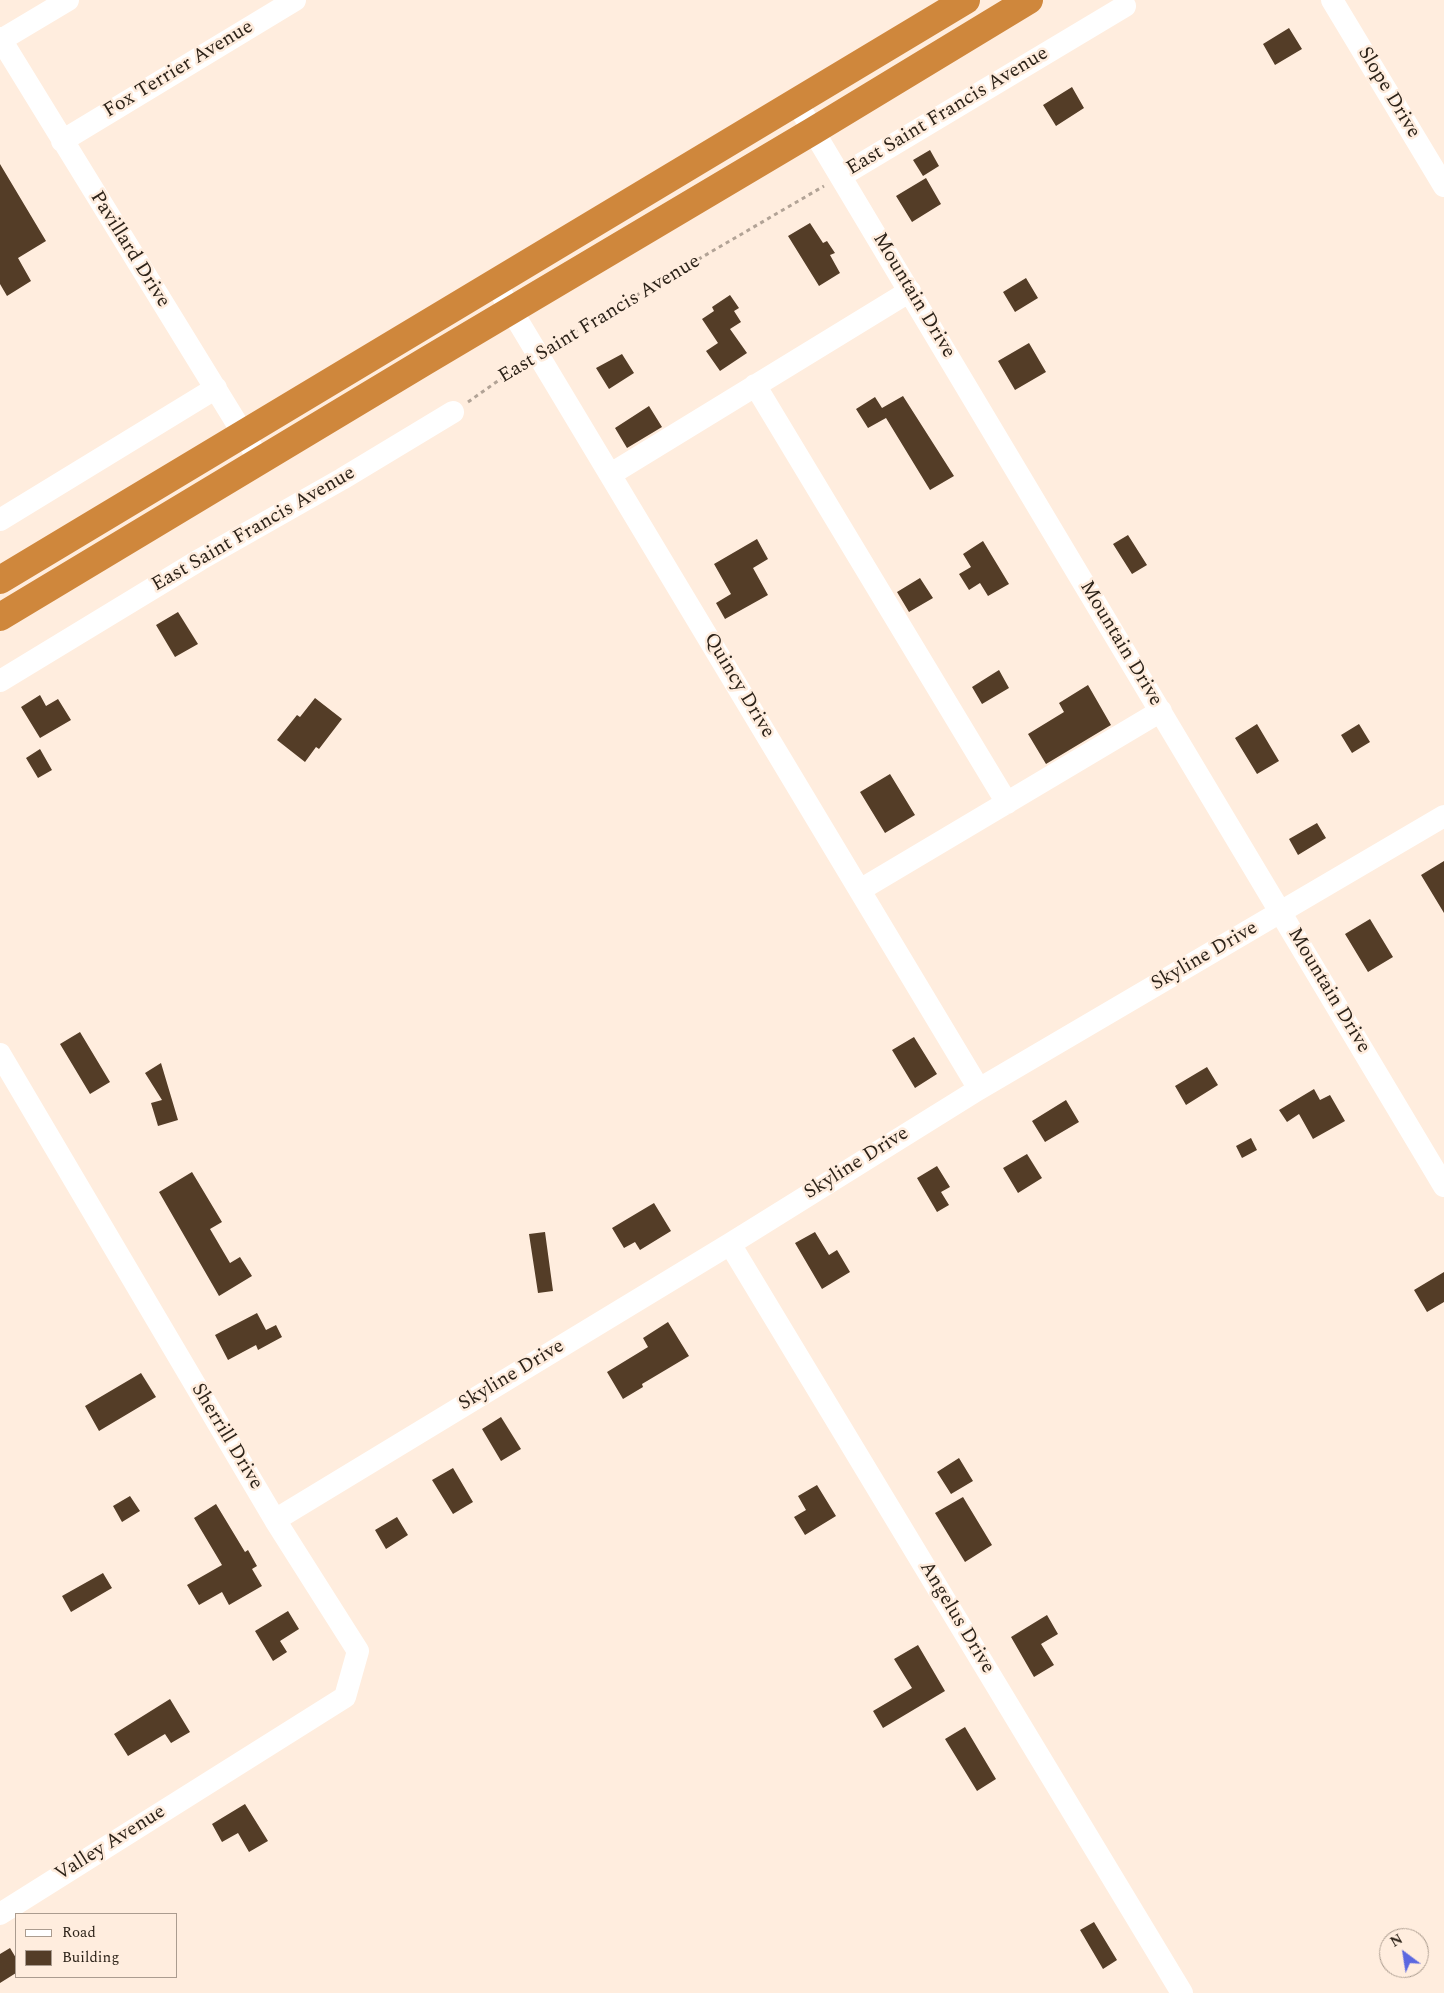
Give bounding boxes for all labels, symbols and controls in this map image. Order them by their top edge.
street label: Fox Terrier Avenue [100,16,258,124]
street label: East Saint Francis Avenue [843,42,1053,182]
street label: Slope Drive [1351,43,1425,143]
street label: Pavillard Drive [84,187,174,313]
street label: Mountain Drive [866,229,960,363]
street label: East Saint Francis Avenue [495,250,705,390]
street label: East Saint Francis Avenue [148,462,360,598]
street label: Mountain Drive [1073,577,1167,711]
street label: Quincy Drive [697,629,779,743]
street label: Skyline Drive [1148,917,1262,997]
street label: Mountain Drive [1281,924,1375,1058]
street label: Skyline Drive [800,1122,914,1206]
street label: Skyline Drive [455,1335,569,1417]
street label: Sherrill Drive [185,1379,267,1495]
street label: Angelus Drive [913,1558,999,1678]
street label: Valley Avenue [51,1801,171,1887]
legend [15,1913,178,1978]
text: Road [62,1921,96,1944]
north arrow [1379,1928,1429,1978]
text: N [1386,1929,1407,1953]
text: Building [62,1946,119,1969]

